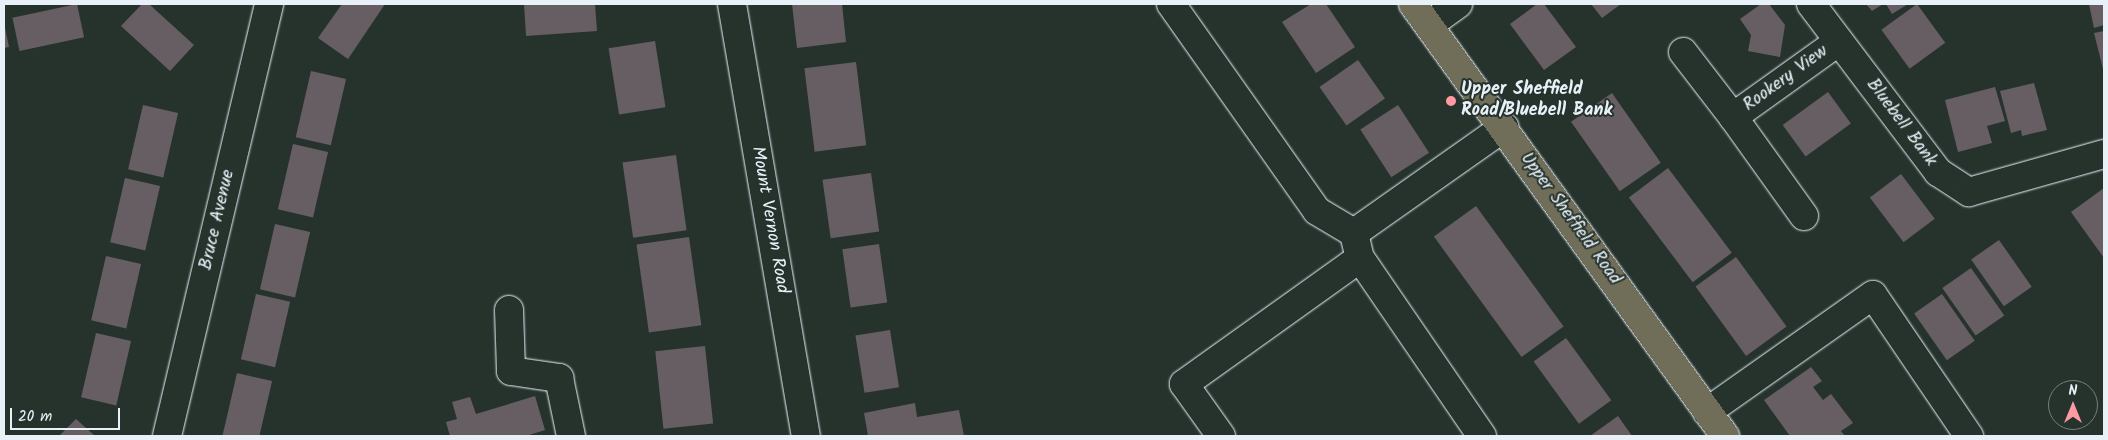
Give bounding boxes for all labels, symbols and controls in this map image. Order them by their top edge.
street label: Rookery View [1740,41,1832,117]
street label: Bluebell Bank [1861,75,1941,171]
place label: Upper Sheffield Road/Bluebell Bank [1461,80,1612,122]
marker: Upper Sheffield Road/Bluebell Bank [1445,95,1457,107]
street label: Mount Vernon Road [745,145,793,295]
street label: Upper Sheffield Road [1515,149,1625,289]
street label: Bruce Avenue [196,168,240,272]
north arrow [2048,380,2098,430]
text: N [2069,380,2077,402]
scale bar [12,398,122,430]
text: 20 m [18,405,52,429]

